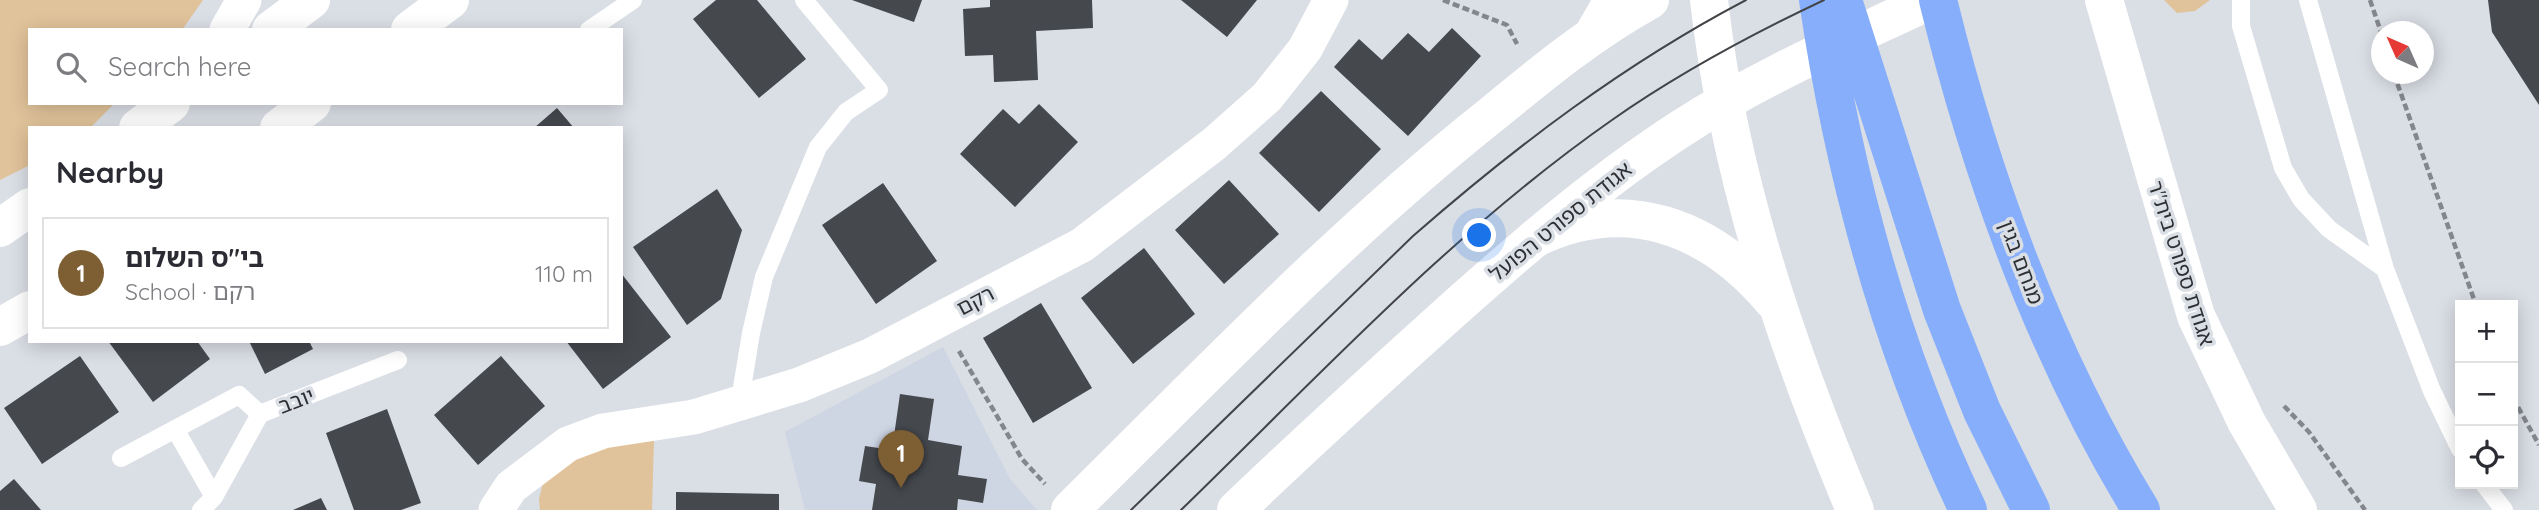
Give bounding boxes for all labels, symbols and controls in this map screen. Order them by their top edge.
north arrow [2371,21,2434,84]
search box [28,28,623,105]
icon: search [52,48,90,86]
text: Search here [108,50,252,83]
text: Nearby [56,153,164,191]
street label: אגודת ספורט הפועל [1483,156,1637,286]
street label: אגודת ספורט בית"ר [2143,177,2221,349]
street label: מנחם בגין [1994,216,2050,308]
your location [1462,218,1496,252]
text: בי"ס השלום [125,241,264,274]
text: 1 [77,259,85,288]
text: 110 m [535,259,593,288]
text: School · רקם [125,277,255,306]
street label: רקם [952,279,998,321]
map controls [2455,300,2518,489]
button: + [2455,300,2518,363]
button: − [2455,363,2518,426]
street label: יובב [274,381,318,419]
button: locate [2455,426,2518,489]
pin: 1 [878,430,924,488]

